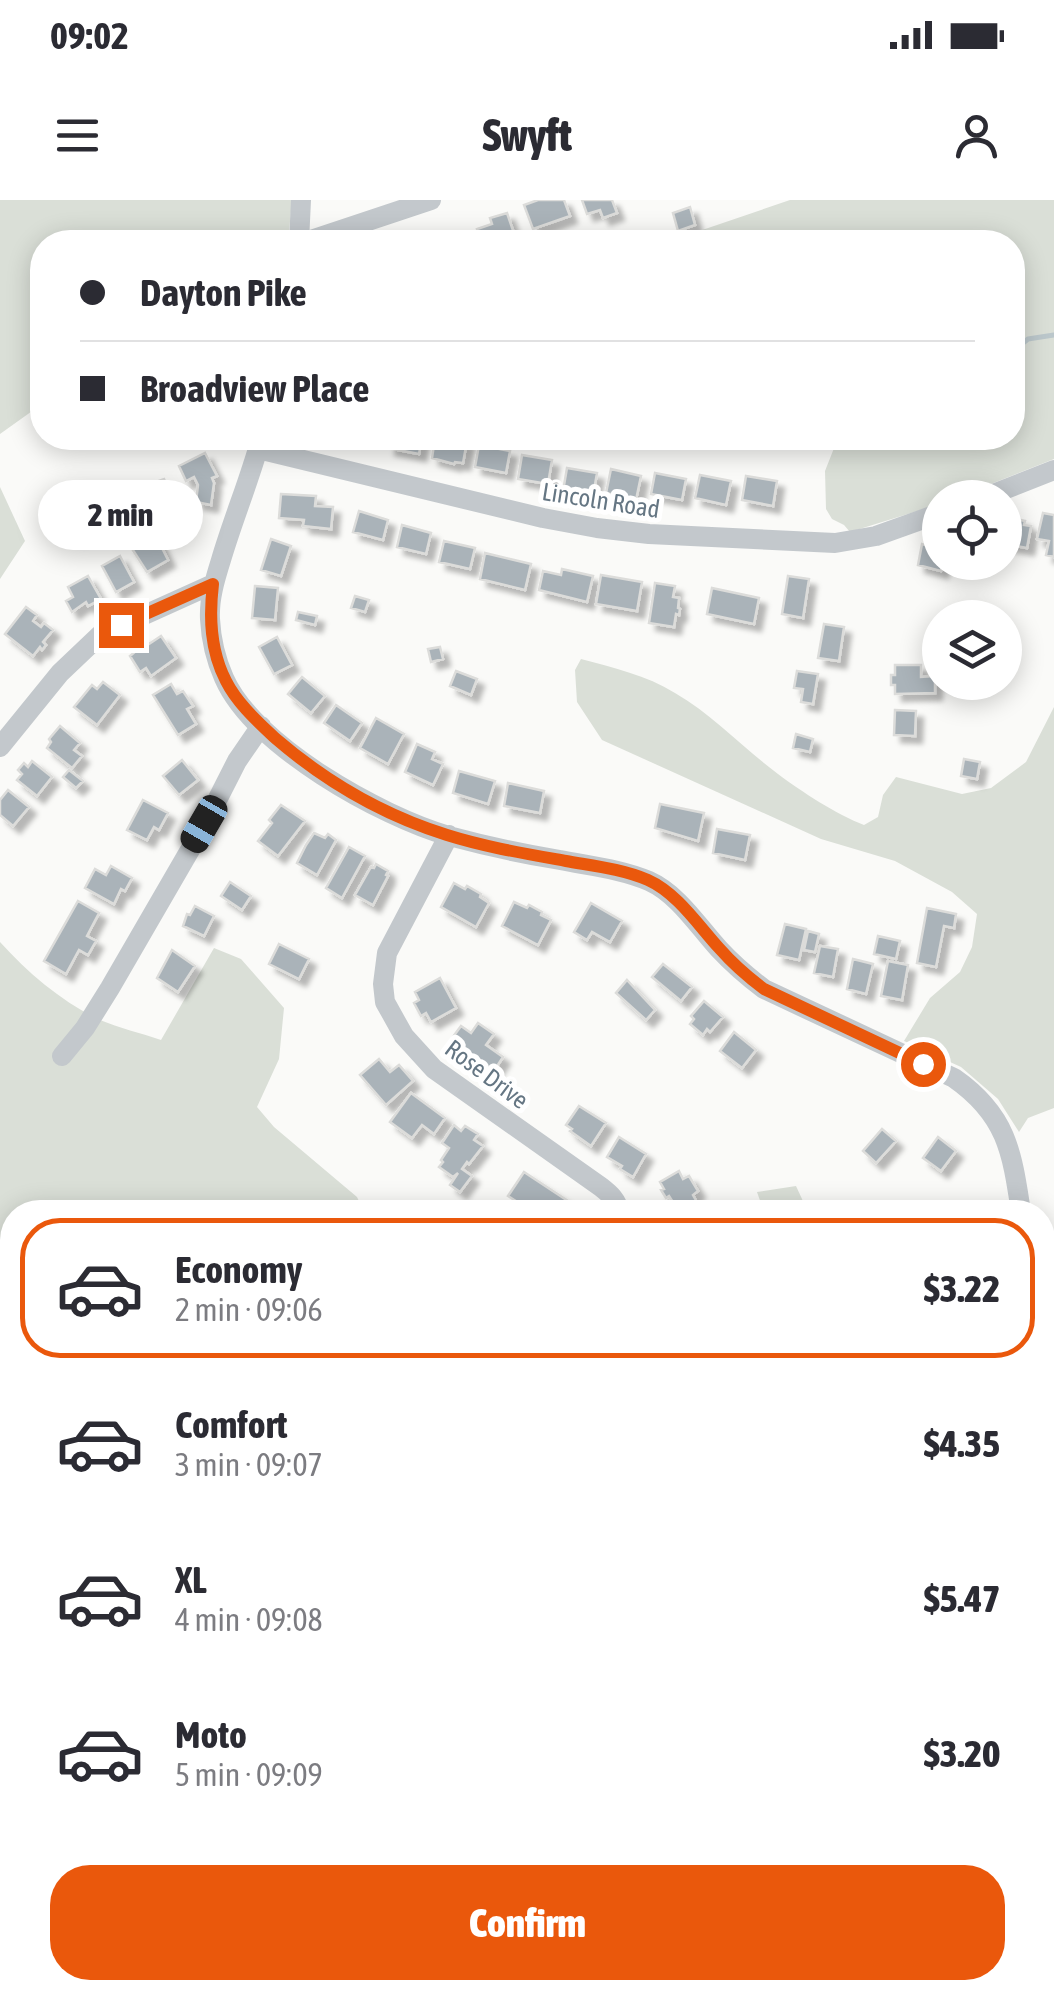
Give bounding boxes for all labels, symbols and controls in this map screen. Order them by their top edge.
text: 09:02 [50,14,129,57]
icon: menu [50,108,105,163]
icon: person [949,108,1004,163]
text: Swyft [482,109,572,161]
text: Dayton Pike [140,271,307,314]
text: Broadview Place [140,367,370,410]
street label: Lincoln Road [540,477,662,523]
callout: 2 min [38,480,204,550]
map controls [922,480,1022,700]
button: locate [922,480,1022,580]
text: 2 min [88,496,153,533]
button: layers [922,600,1022,700]
route end [99,603,144,648]
car [176,791,232,857]
street label: Rose Drive [440,1034,534,1114]
route start [901,1042,946,1087]
icon: car [55,1243,145,1333]
text: Economy [175,1248,302,1291]
text: $3.22 [924,1267,1000,1310]
text: 2 min · 09:06 [175,1291,322,1328]
icon: car [55,1398,145,1488]
text: Comfort [175,1403,287,1446]
text: $4.35 [924,1422,1000,1465]
text: 3 min · 09:07 [175,1446,322,1483]
icon: car [55,1553,145,1643]
text: XL [175,1558,207,1601]
text: $5.47 [924,1577,1000,1620]
text: 4 min · 09:08 [175,1601,322,1638]
icon: car [55,1708,145,1798]
text: Moto [175,1713,247,1756]
text: $3.20 [924,1732,1000,1775]
text: 5 min · 09:09 [175,1756,322,1793]
button: Confirm [50,1865,1005,1980]

